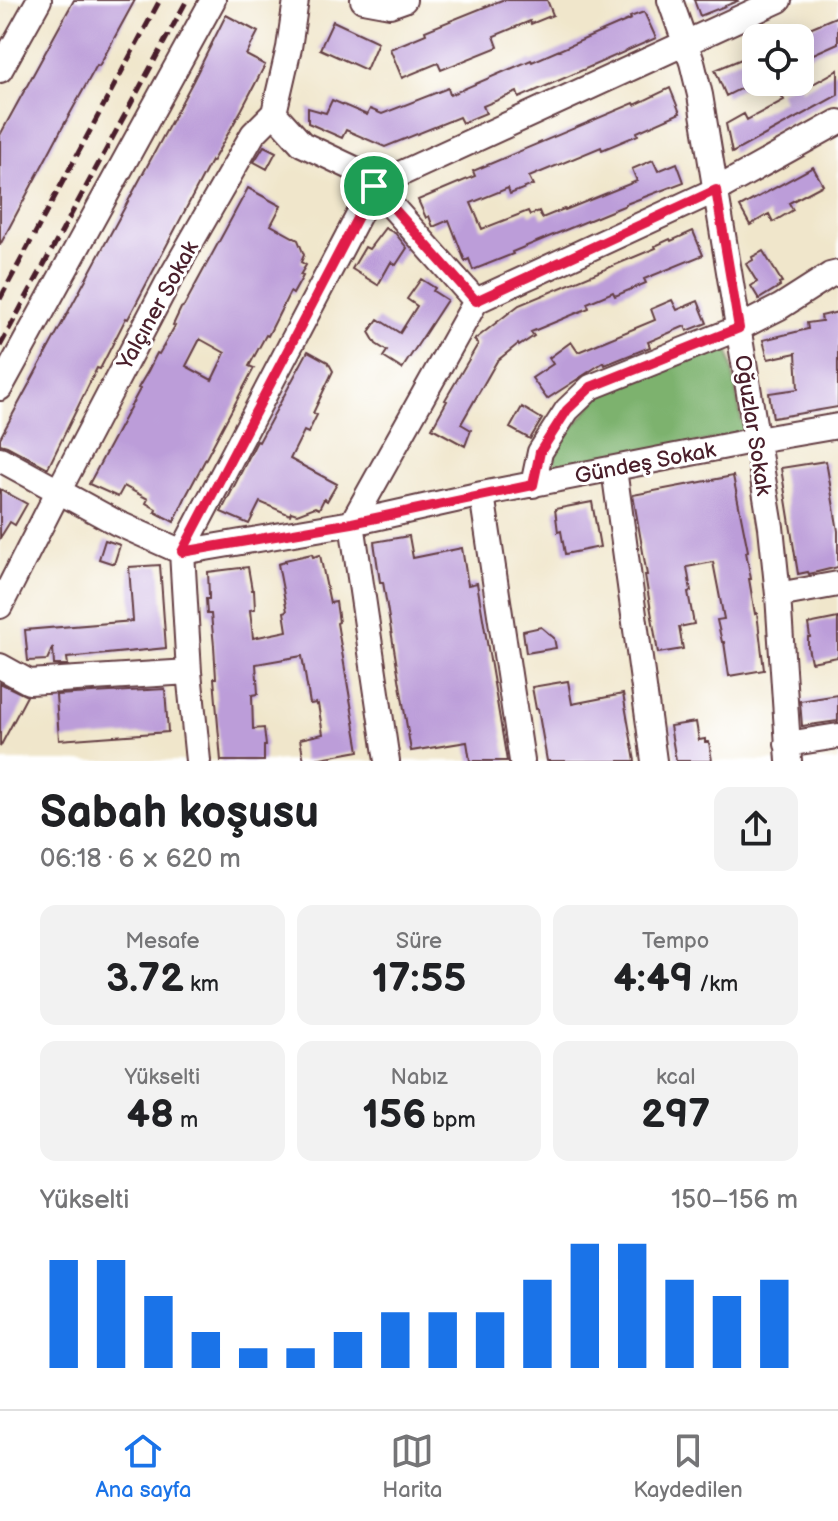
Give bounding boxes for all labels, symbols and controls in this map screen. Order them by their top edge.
map controls [742,24,814,96]
button: locate [742,24,814,96]
pin [340,152,408,220]
icon: arrive [352,164,396,208]
street label: Yalçıner Sokak [111,236,205,376]
street label: Oğuzlar Sokak [728,353,777,498]
street label: Gündeş Sokak [573,437,718,490]
text: Sabah koşusu [40,787,319,840]
button: share [714,787,798,871]
text: 06:18 · 6 × 620 m [40,844,241,875]
text: Mesafe [125,928,200,955]
text: Süre [396,928,442,955]
text: Tempo [642,928,709,955]
text: 3.72 [106,955,184,1003]
text: 17:55 [372,955,466,1003]
text: 4:49 [613,955,693,1003]
text: km [184,971,219,998]
text: /km [693,971,738,998]
text: Yükselti [124,1064,200,1091]
text: Nabız [390,1064,448,1091]
text: kcal [656,1064,695,1091]
text: 48 [126,1091,174,1139]
text: 156 [362,1091,426,1139]
text: 297 [641,1091,710,1139]
text: m [174,1107,198,1134]
text: bpm [426,1107,476,1134]
text: Yükselti [40,1185,130,1216]
text: 150–156 m [671,1185,798,1216]
tab: Ana sayfa [95,1429,191,1504]
tab: Harita [382,1429,442,1504]
tab: Kaydedilen [633,1429,743,1504]

